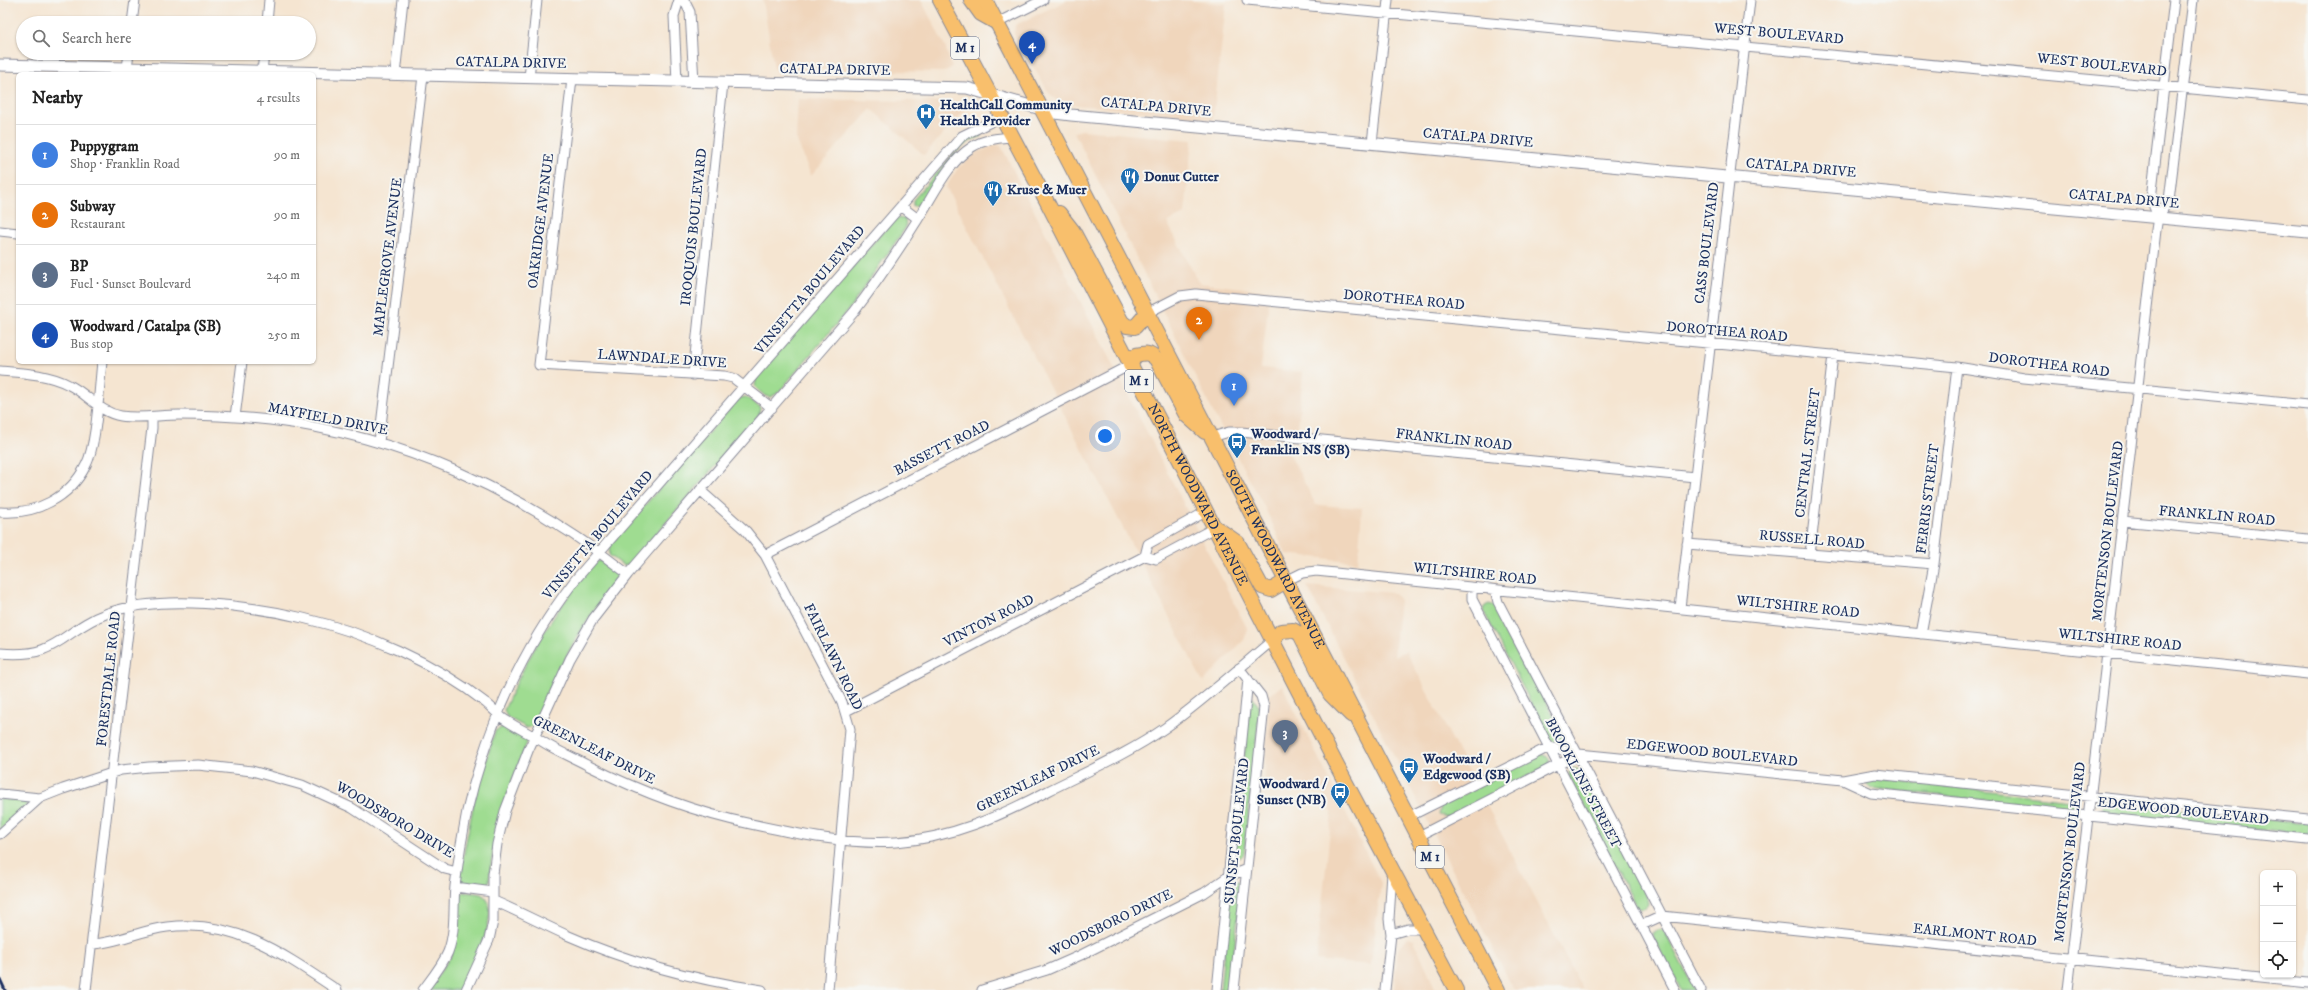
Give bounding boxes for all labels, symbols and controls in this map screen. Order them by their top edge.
search box [16,16,316,60]
street label: WEST BOULEVARD [1712,19,1845,49]
icon: search [30,27,52,49]
text: Search here [62,29,131,48]
pin: 4 [1019,31,1045,64]
road number: M 1 [951,37,979,59]
street label: WEST BOULEVARD [2035,49,2168,81]
street label: CATALPA DRIVE [455,53,567,73]
street label: CATALPA DRIVE [779,60,891,80]
text: Nearby [32,87,82,109]
text: 4 results [257,90,300,106]
street label: CATALPA DRIVE [1100,93,1212,121]
place label: HealthCall Community Health Provider [940,96,1072,130]
hospital icon: HealthCall Community Health Provider [915,102,937,130]
street label: CATALPA DRIVE [1422,124,1534,152]
text: Puppygram [70,137,139,156]
text: 1 [43,147,47,163]
text: 90 m [274,147,300,163]
street label: IROQUOIS BOULEVARD [677,147,711,307]
street label: OAKRIDGE AVENUE [524,152,558,290]
street label: CATALPA DRIVE [1745,154,1857,182]
text: Shop · Franklin Road [70,156,180,172]
restaurant icon: Donut Cutter [1119,166,1141,194]
place label: Donut Cutter [1144,168,1220,186]
street label: MAPLEGROVE AVENUE [369,176,407,337]
restaurant icon: Kruse & Muer [982,179,1004,207]
place label: Kruse & Muer [1007,181,1087,199]
street label: CASS BOULEVARD [1691,181,1723,305]
street label: CATALPA DRIVE [2068,185,2180,213]
text: Subway [70,197,115,216]
text: 2 [42,207,48,223]
text: 90 m [274,207,300,223]
text: Restaurant [70,216,126,232]
street label: VINSETTA BOULEVARD [750,222,869,359]
text: BP [70,257,88,276]
text: 3 [43,267,47,283]
text: 240 m [267,267,300,283]
text: Fuel · Sunset Boulevard [70,276,191,292]
street label: DOROTHEA ROAD [1343,286,1465,314]
pin: 2 [1186,307,1212,340]
text: Woodward / Catalpa (SB) [70,317,221,336]
street label: DOROTHEA ROAD [1666,318,1788,346]
text: 4 [41,327,49,343]
text: 250 m [268,327,300,343]
text: Bus stop [70,336,113,352]
street label: LAWNDALE DRIVE [597,346,727,372]
street label: DOROTHEA ROAD [1987,349,2111,381]
road number: M 1 [1125,370,1153,392]
pin: 1 [1221,373,1247,406]
street label: CENTRAL STREET [1791,387,1825,519]
street label: MAYFIELD DRIVE [266,398,390,440]
street label: NORTH WOODWARD AVENUE [1143,401,1252,589]
street label: BASSETT ROAD [891,416,993,480]
place label: Woodward / Franklin NS (SB) [1250,425,1350,459]
street label: FRANKLIN ROAD [1395,425,1513,455]
your location [1095,426,1115,446]
bus stop icon: Woodward / Franklin NS (SB) [1226,431,1248,459]
street label: MORTENSON BOULEVARD [2088,440,2128,622]
street label: FERRIS STREET [1912,442,1944,555]
street label: VINSETTA BOULEVARD [538,467,657,604]
street label: SOUTH WOODWARD AVENUE [1221,467,1329,652]
street label: FRANKLIN ROAD [2158,502,2276,530]
street label: RUSSELL ROAD [1758,526,1866,554]
street label: WILTSHIRE ROAD [1412,558,1537,589]
street label: VINTON ROAD [940,590,1037,652]
street label: WILTSHIRE ROAD [1735,591,1860,622]
street label: FAIRLAWN ROAD [799,601,867,713]
street label: FORESTDALE ROAD [93,610,125,748]
street label: WILTSHIRE ROAD [2057,624,2182,655]
street label: GREENLEAF DRIVE [530,711,658,789]
street label: BROOKLINE STREET [1541,715,1625,852]
pin: 3 [1272,720,1298,753]
street label: EDGEWOOD BOULEVARD [1625,735,1799,771]
street label: GREENLEAF DRIVE [973,741,1103,817]
place label: Woodward / Edgewood (SB) [1422,750,1511,784]
bus stop icon: Woodward / Edgewood (SB) [1398,756,1420,784]
street label: SUNSET BOULEVARD [1220,757,1254,905]
street label: MORTENSON BOULEVARD [2050,761,2090,943]
place label: Woodward / Sunset (NB) [1257,775,1328,809]
street label: WOODSBORO DRIVE [332,777,458,863]
bus stop icon: Woodward / Sunset (NB) [1329,781,1351,809]
street label: EDGEWOOD BOULEVARD [2096,793,2270,829]
road number: M 1 [1416,846,1444,868]
map controls [2260,870,2296,978]
button: + [2260,870,2296,906]
street label: WOODSBORO DRIVE [1045,885,1176,961]
button: − [2260,906,2296,942]
street label: EARLMONT ROAD [1912,920,2038,950]
button: locate [2260,942,2296,978]

